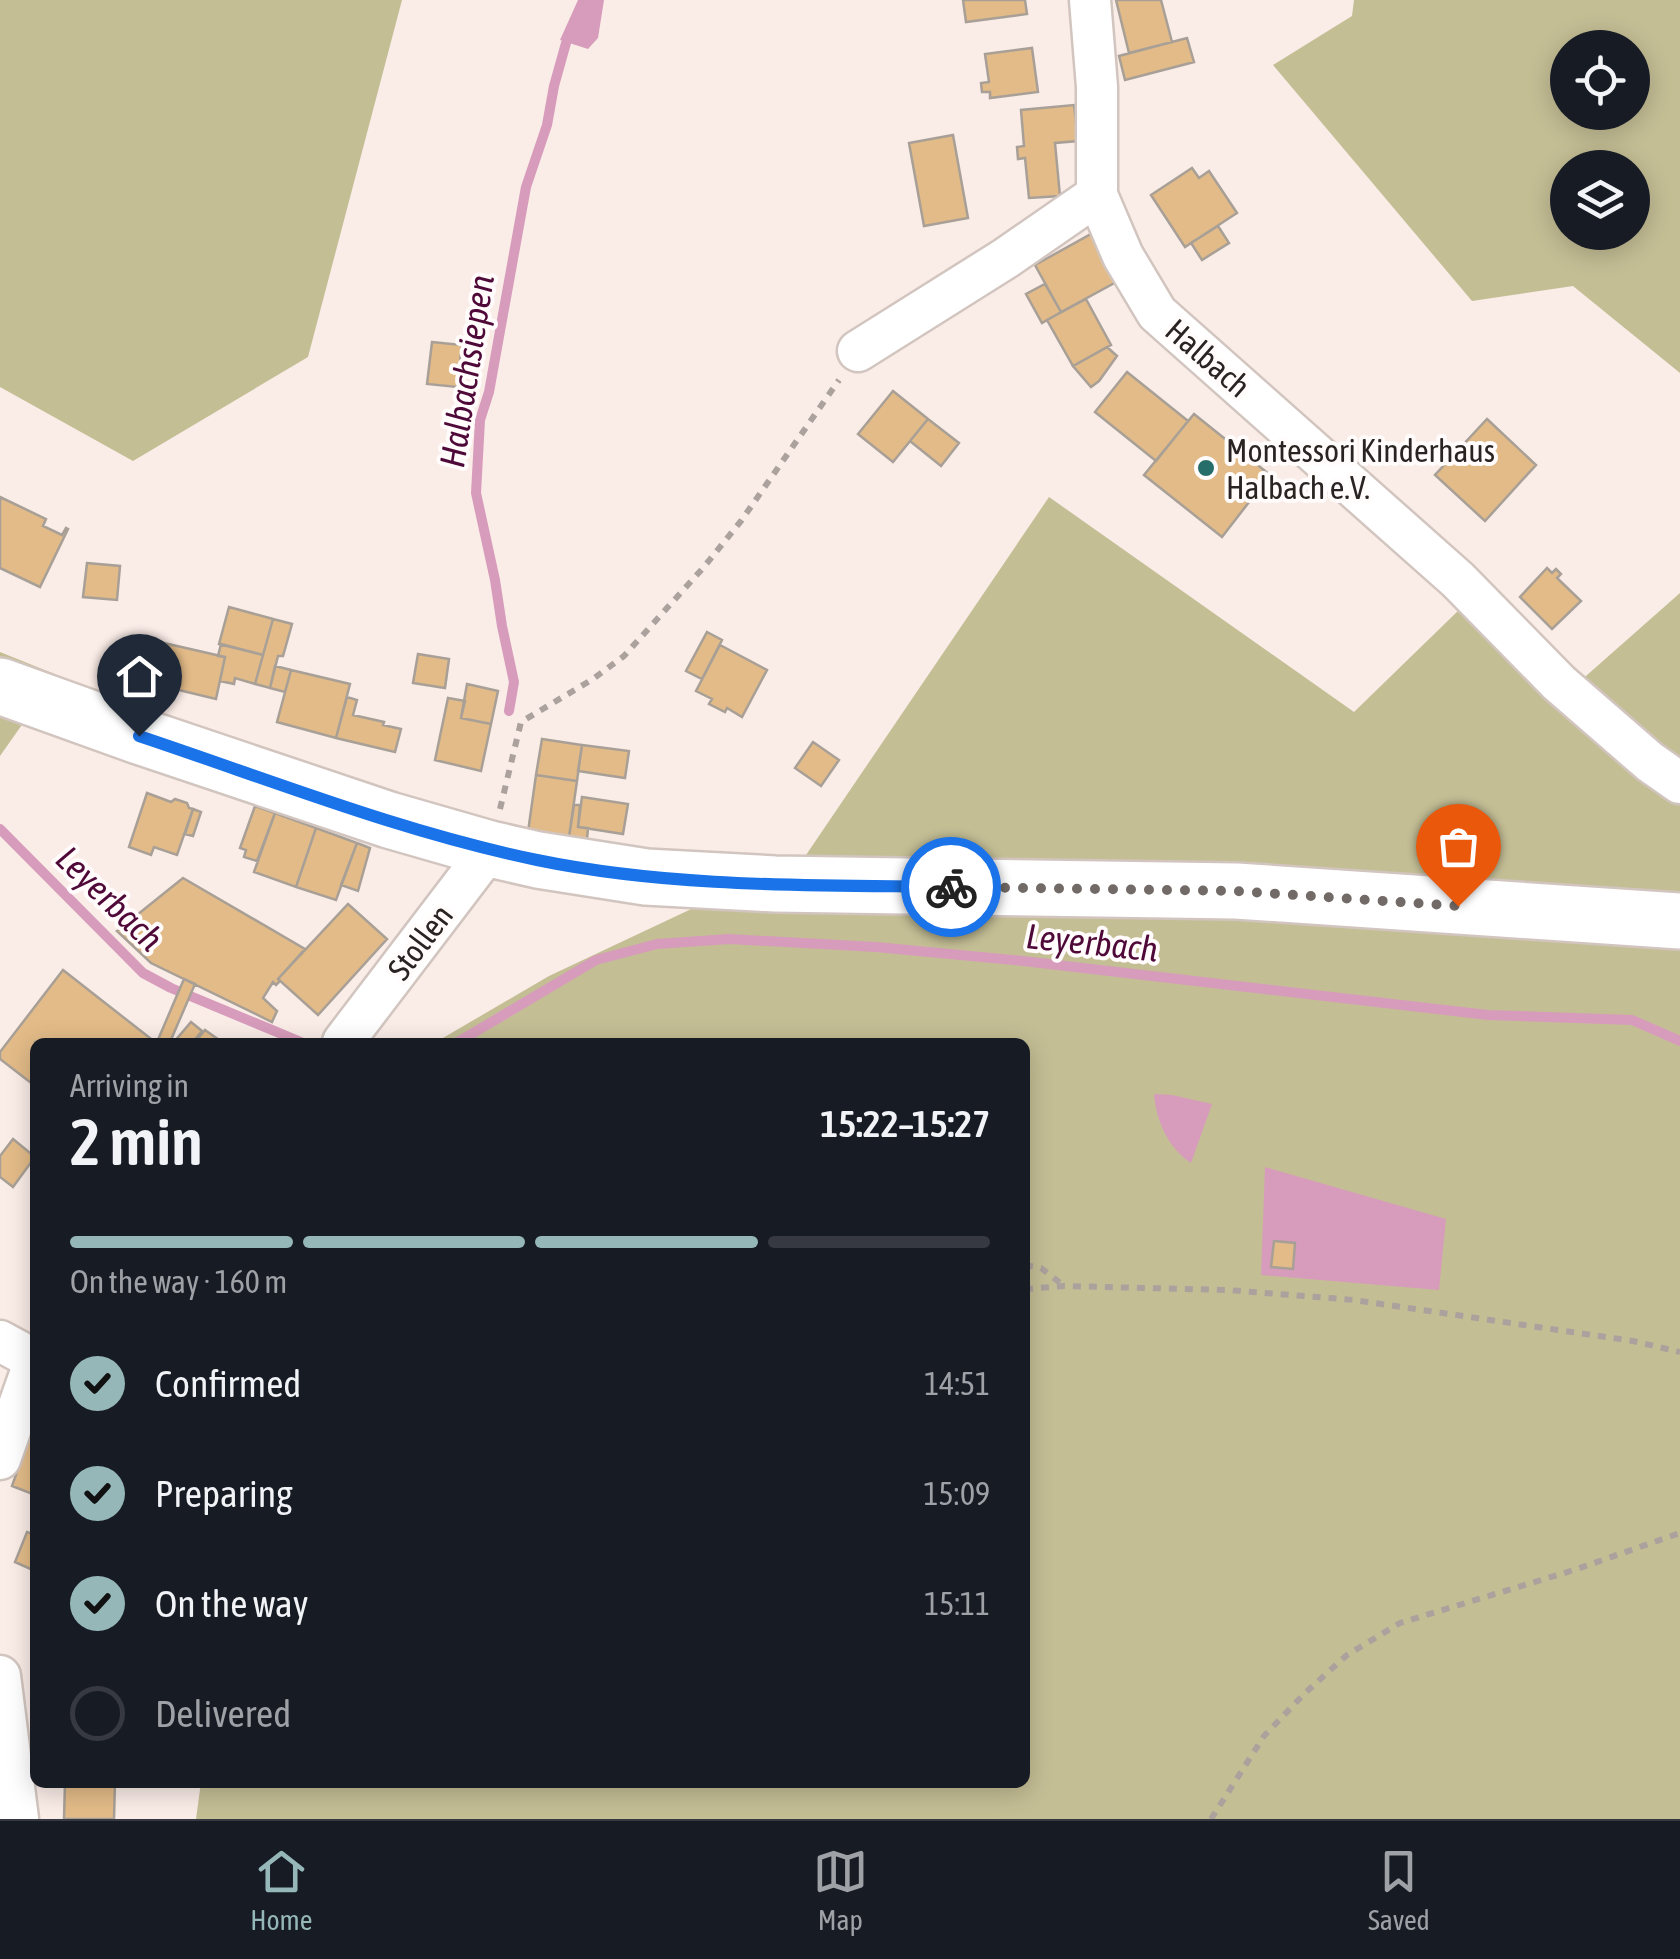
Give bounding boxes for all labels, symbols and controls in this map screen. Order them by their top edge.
map controls [1550,30,1650,250]
button: locate [1550,30,1650,130]
button: layers [1550,150,1650,250]
water label: Halbachsiepen [431,272,501,470]
street label: Halbach [1158,311,1258,405]
place label: Montessori Kinderhaus Halbach e.V. [1226,432,1495,506]
marker: Montessori Kinderhaus Halbach e.V. [1195,457,1217,479]
pin [97,634,182,737]
icon: home [112,649,167,704]
pin [1416,804,1501,907]
icon: bag [1431,819,1486,874]
courier [901,837,1001,937]
water label: Leyerbach [49,838,171,958]
icon: bike [924,860,979,915]
street label: Stollen [380,897,460,987]
water label: Leyerbach [1024,915,1160,969]
text: Arriving in [70,1067,189,1104]
text: 15:22–15:27 [820,1102,990,1145]
text: 2 min [70,1104,203,1179]
text: On the way · 160 m [70,1263,287,1300]
icon: check [70,1356,125,1411]
text: Confirmed [155,1362,301,1405]
text: 14:51 [924,1365,990,1402]
icon: check [70,1466,125,1521]
text: Preparing [155,1472,293,1515]
text: 15:09 [924,1475,990,1512]
icon: check [70,1576,125,1631]
text: On the way [155,1582,308,1625]
text: 15:11 [924,1585,990,1622]
text: Delivered [155,1692,291,1735]
tab: Home [250,1844,312,1936]
tab: Map [813,1844,868,1936]
tab: Saved [1368,1844,1430,1936]

